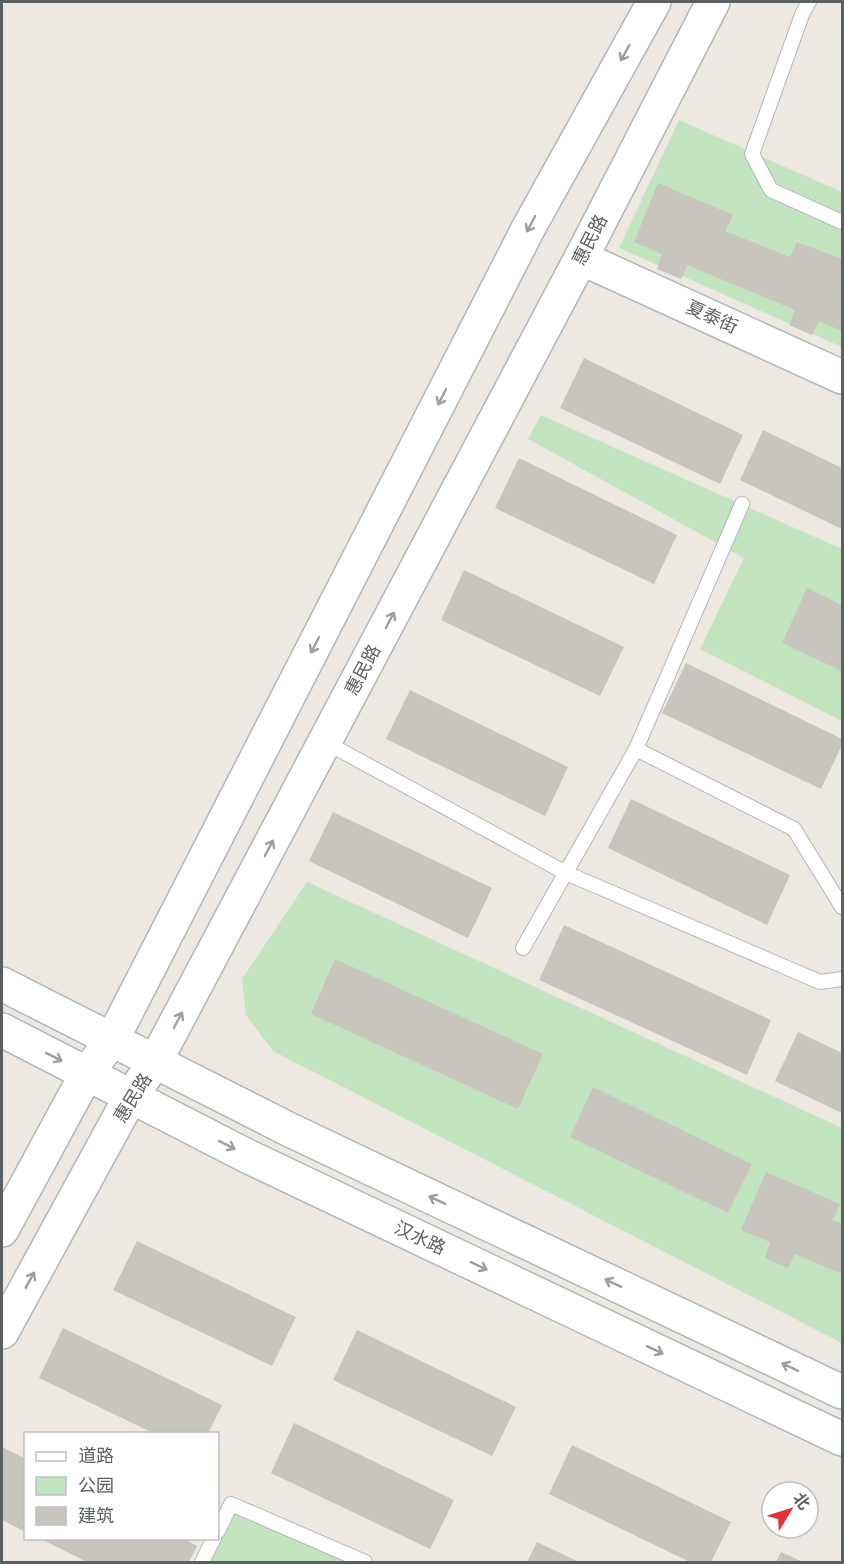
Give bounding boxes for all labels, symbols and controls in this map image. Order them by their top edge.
one-way arrow [619,44,631,61]
street label: 惠民路 [568,211,612,269]
one-way arrow [525,214,536,232]
street label: 夏泰街 [683,296,741,338]
one-way arrow [436,388,448,405]
one-way arrow [385,611,396,629]
one-way arrow [308,636,320,654]
street label: 惠民路 [341,641,385,699]
one-way arrow [264,839,275,857]
one-way arrow [172,1012,184,1029]
one-way arrow [44,1051,62,1063]
street label: 惠民路 [109,1069,157,1127]
one-way arrow [218,1140,236,1152]
one-way arrow [429,1193,447,1205]
street label: 汉水路 [391,1217,449,1259]
one-way arrow [470,1260,488,1272]
one-way arrow [25,1272,36,1290]
one-way arrow [605,1277,623,1289]
one-way arrow [646,1344,664,1356]
one-way arrow [781,1360,799,1372]
legend [24,1432,219,1540]
text: 道路 [78,1445,114,1467]
text: 公园 [78,1475,114,1497]
north arrow [760,1480,820,1540]
text: 北 [789,1489,814,1513]
text: 建筑 [78,1505,114,1527]

